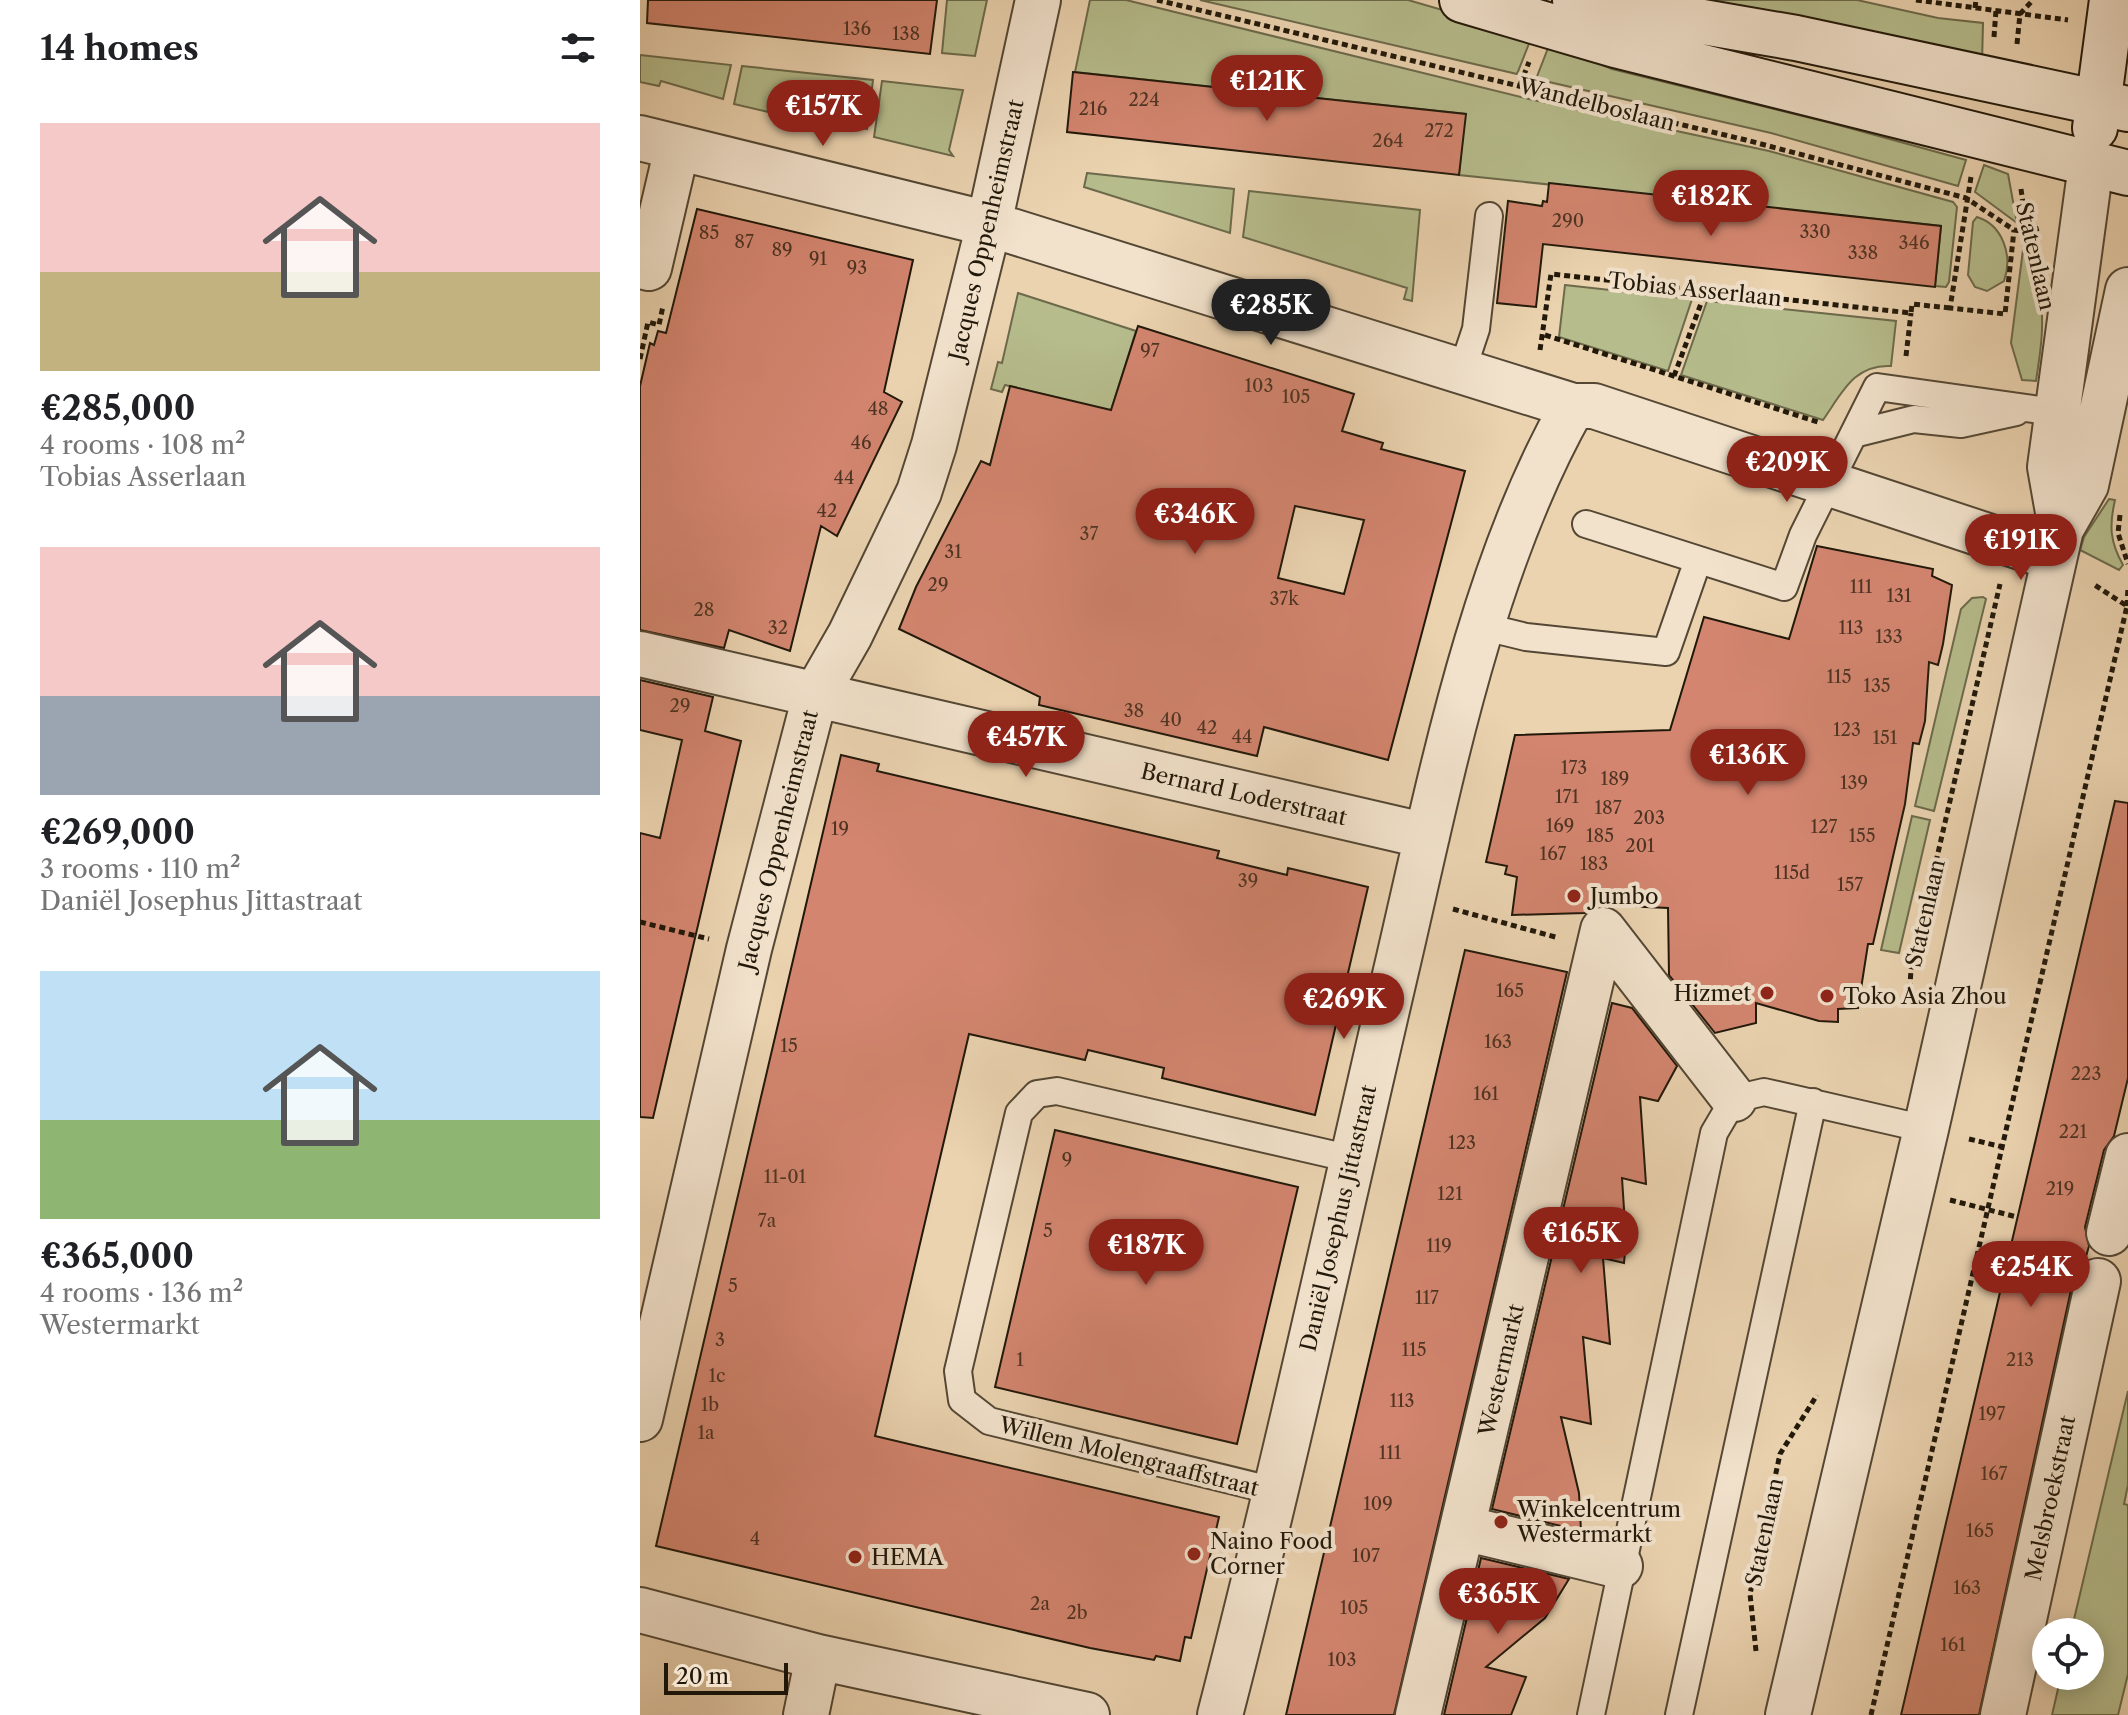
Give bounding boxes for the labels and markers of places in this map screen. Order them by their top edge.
pin: €121K [1211,55,1323,123]
pin: €157K [767,80,879,148]
pin: €182K [1655,170,1767,238]
pin: €285K [1215,279,1327,347]
pin: €209K [1731,436,1843,504]
pin: €346K [1139,488,1251,556]
pin: €191K [1965,514,2077,582]
pin: €457K [970,711,1082,779]
pin: €136K [1692,729,1804,797]
place label: Jumbo [1587,883,1658,910]
marker: Jumbo [1565,887,1583,905]
pin: €269K [1288,973,1400,1041]
place label: Hizmet [1674,980,1751,1007]
place label: Toko Asia Zhou [1843,983,2007,1010]
marker: Hizmet [1758,984,1776,1002]
marker: Toko Asia Zhou [1818,987,1836,1005]
pin: €165K [1525,1207,1637,1275]
pin: €187K [1090,1219,1202,1287]
pin: €254K [1975,1241,2087,1309]
place label: Winkelcentrum Westermarkt [1516,1496,1681,1548]
marker: Winkelcentrum Westermarkt [1492,1513,1510,1531]
place label: Naino Food Corner [1210,1528,1333,1580]
place label: HEMA [871,1544,944,1571]
marker: Naino Food Corner [1185,1545,1203,1563]
marker: HEMA [846,1548,864,1566]
pin: €365K [1442,1568,1554,1636]

